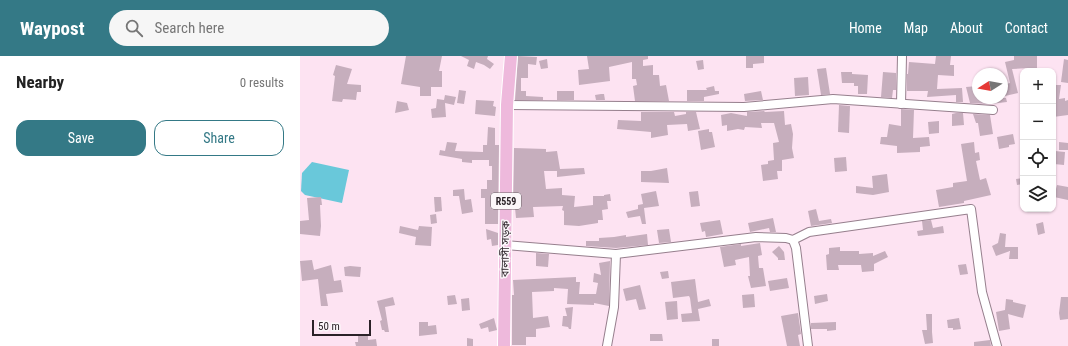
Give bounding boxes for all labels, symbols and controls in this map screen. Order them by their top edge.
search box [109,10,389,46]
text: Waypost [20,17,85,40]
icon: search [123,17,145,39]
text: Search here [155,19,224,37]
text: Home [849,20,882,36]
text: Map [904,20,928,36]
text: About [950,20,983,36]
text: Contact [1005,20,1048,36]
north arrow [972,68,1008,104]
map controls [1020,68,1056,212]
button: + [1020,68,1056,104]
text: Nearby [16,72,64,92]
text: 0 results [240,75,284,90]
button: − [1020,104,1056,140]
button: Save [16,120,146,156]
button: Share [154,120,284,156]
button: locate [1020,140,1056,176]
button: layers [1020,176,1056,212]
road number: R559 [491,193,521,209]
street label: বালাসী সড়ক [498,221,512,278]
scale bar [312,318,371,337]
text: 50 m [318,320,340,333]

